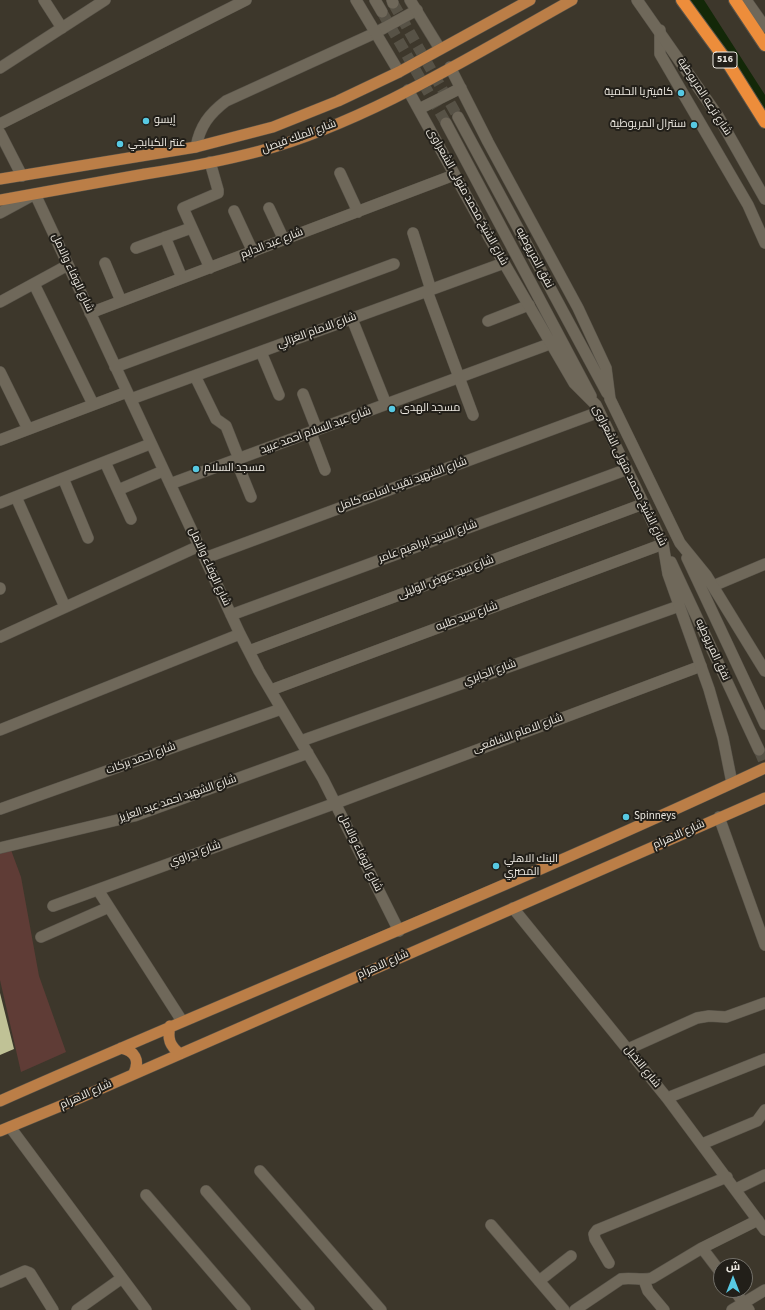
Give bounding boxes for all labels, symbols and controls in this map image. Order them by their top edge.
road number: 516 [713,52,737,68]
street label: شارع ترعه المريوطية [674,56,734,138]
place label: كافيتريا الحلمية [604,86,673,100]
marker: كافيتريا الحلمية [676,88,686,98]
place label: إيسو [154,114,176,128]
marker: إيسو [141,116,151,126]
street label: شارع الملك فيصل [260,117,338,157]
place label: سنترال المريوطية [610,118,686,132]
marker: سنترال المريوطية [689,120,699,130]
street label: شارع الشيخ محمد متولى الشعراوى [424,126,510,268]
place label: عنتر الكبابجي [128,137,185,151]
marker: عنتر الكبابجي [115,139,125,149]
street label: نفق المريوطيه [513,225,555,291]
street label: شارع عبد الدايم [239,226,305,262]
street label: شارع الوفاء والامل [48,232,96,314]
street label: شارع الامام الغزالي [276,311,358,351]
place label: مسجد الهدى [400,402,460,416]
street label: شارع الشيخ محمد متولى الشعراوى [589,403,669,549]
marker: مسجد الهدى [387,404,397,414]
street label: شارع عبد السلام احمد عبيد [259,405,373,457]
street label: شارع الشهيد نقيب اسامه كامل [335,455,469,515]
place label: مسجد السلام [204,462,265,476]
marker: مسجد السلام [191,464,201,474]
street label: شارع السيد ابراهيم عامر [377,518,479,566]
street label: شارع الوفاء والامل [185,526,233,608]
street label: شارع سيد عوض الوليلى [396,554,496,602]
street label: شارع سيد طلبه [434,600,500,634]
street label: نفق المريوطيه [692,617,732,683]
street label: شارع الجابري [462,657,518,689]
street label: شارع الامام الشافعى [471,712,565,756]
street label: شارع احمد بركات [104,740,178,778]
street label: شارع الشهيد احمد عبد العزيز [118,773,238,825]
place label: Spinneys [634,810,676,824]
street label: شارع الوفاء والامل [335,812,385,894]
marker: Spinneys [621,812,631,822]
street label: شارع الاهرام [651,818,707,852]
street label: شارع بدراوي [167,839,223,869]
place label: البنك الاهلي المصري [504,853,558,879]
marker: البنك الاهلي المصري [491,861,501,871]
street label: شارع الاهرام [355,948,411,982]
street label: شارع النخيل [621,1043,663,1091]
street label: شارع الاهرام [58,1078,114,1112]
north arrow [713,1258,753,1298]
text: ش [726,1259,740,1274]

